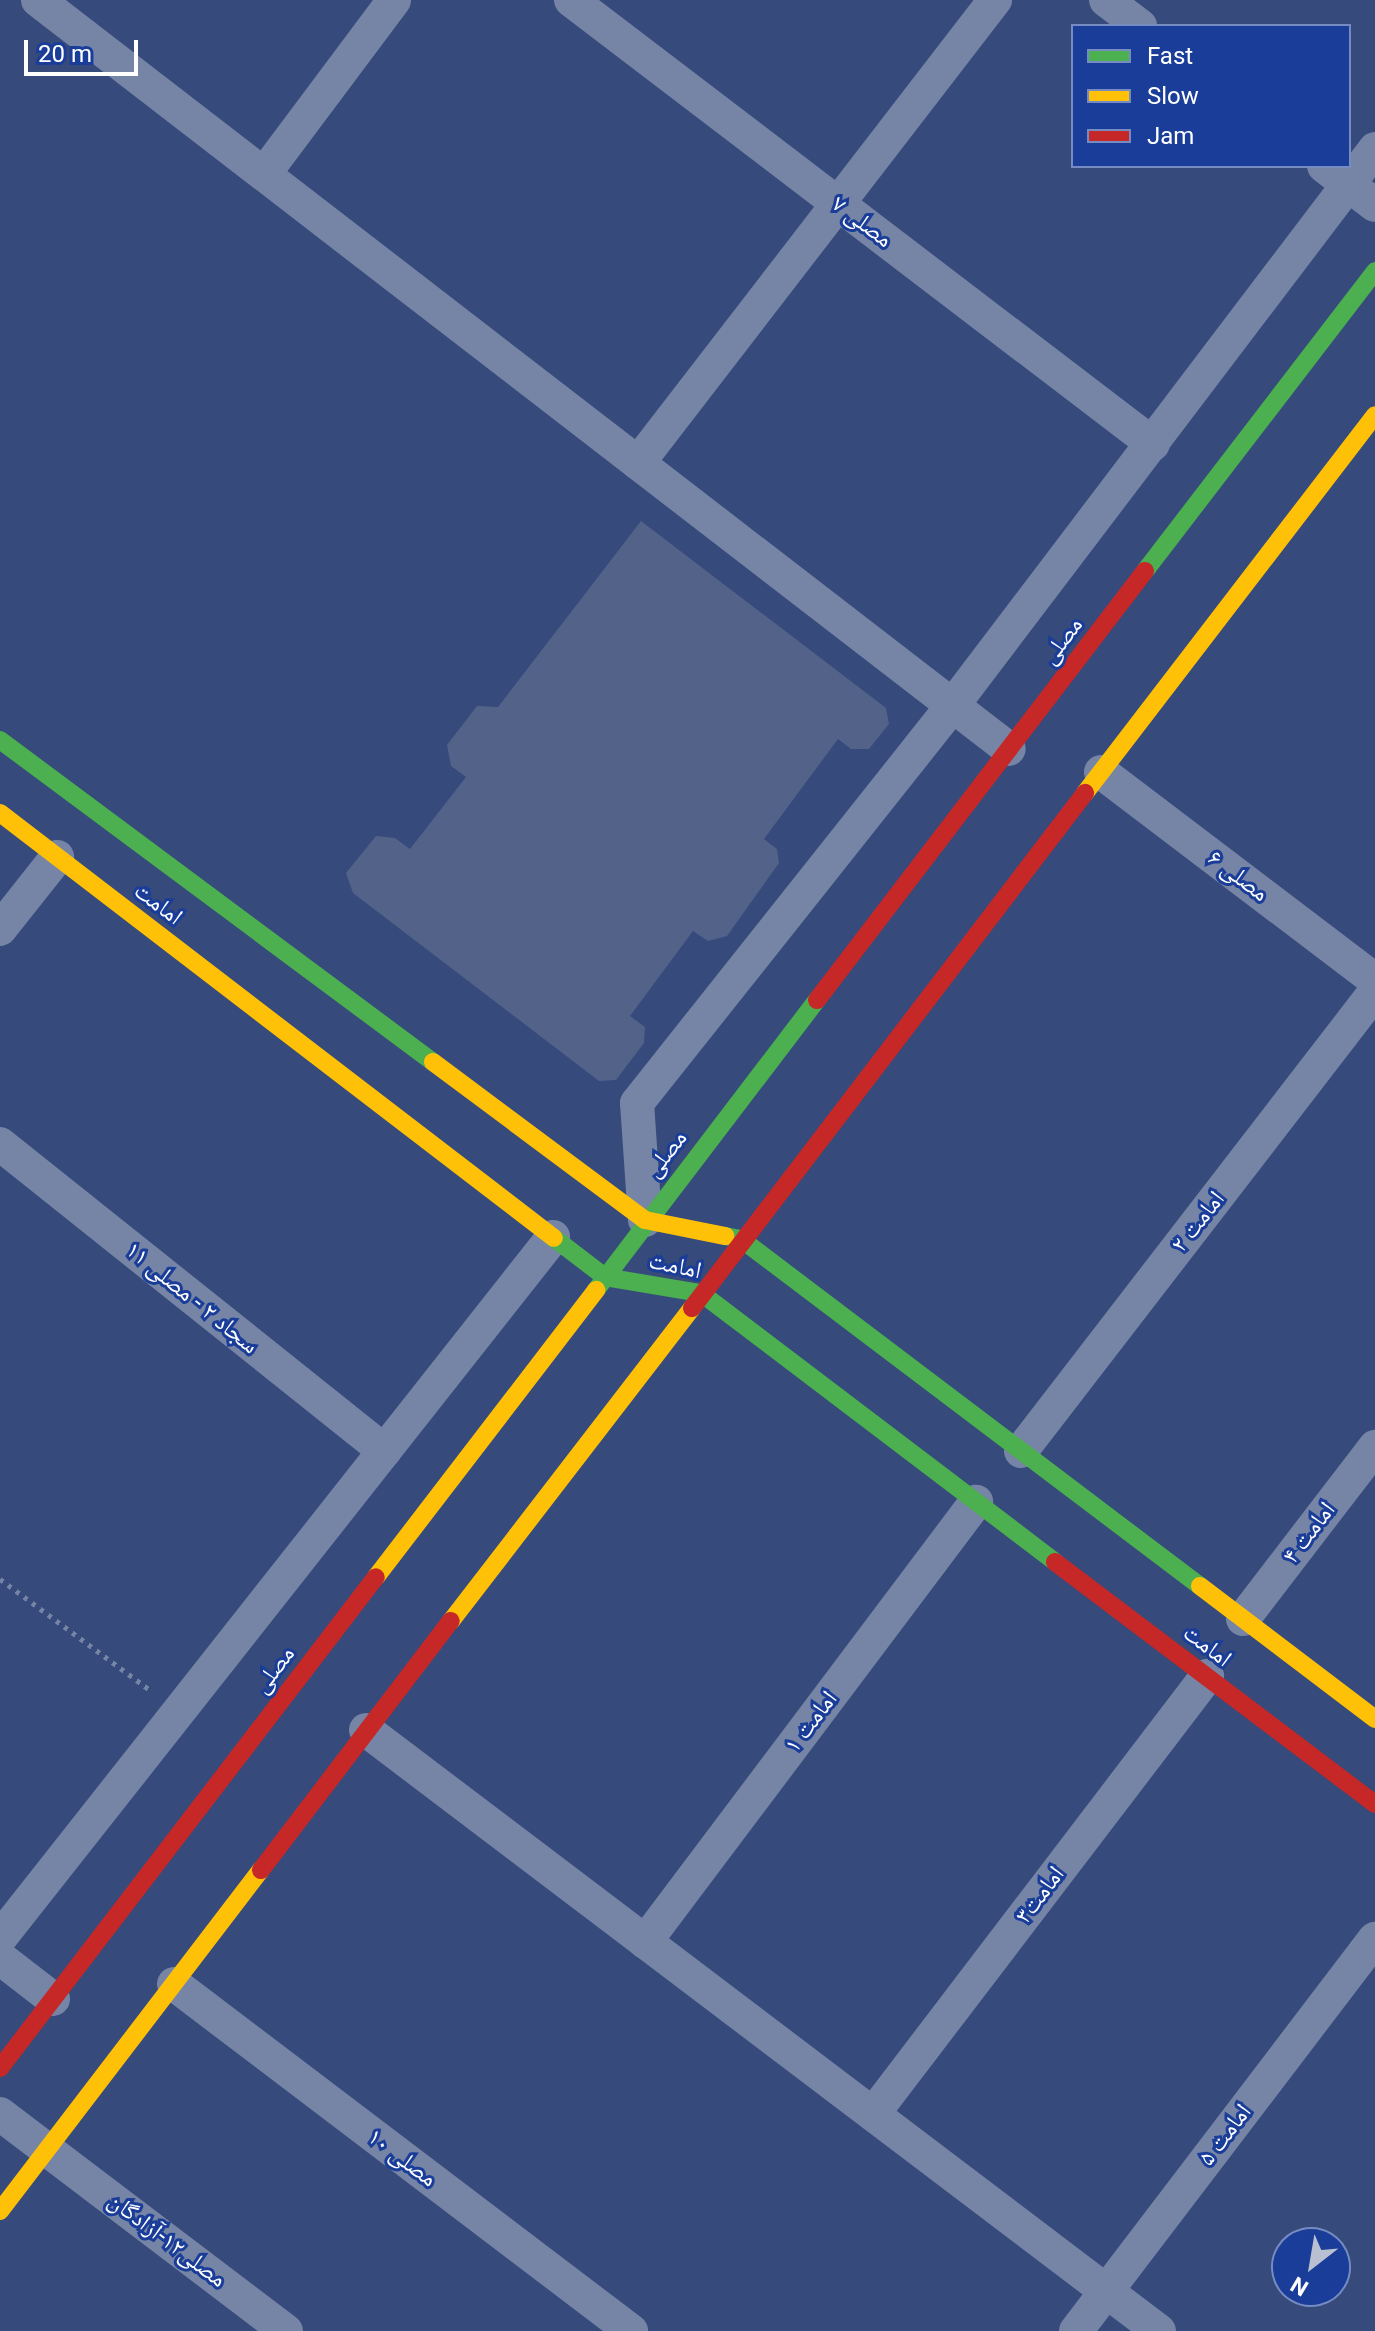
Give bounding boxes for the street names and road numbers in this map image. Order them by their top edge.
street label: مصلی ۷ [826,190,898,254]
street label: مصلی [1035,612,1089,670]
street label: مصلی ۶ [1202,844,1274,908]
street label: امامت [128,876,188,932]
street label: مصلی [639,1125,693,1183]
street label: امامت ۲ [1165,1186,1231,1258]
street label: سجاد ۲ - مصلی ۱۱ [120,1236,264,1360]
street label: امامت [646,1246,704,1286]
street label: امامت ۴ [1276,1496,1342,1570]
street label: امامت [1177,1618,1237,1674]
street label: مصلی [247,1641,301,1699]
street label: امامت ۱ [778,1685,844,1759]
street label: امامت۳ [1009,1861,1071,1929]
street label: امامت ۵ [1192,2098,1258,2172]
street label: مصلی ۱۰ [362,2123,442,2193]
street label: مصلی۱۲-آزادگان [102,2186,232,2294]

